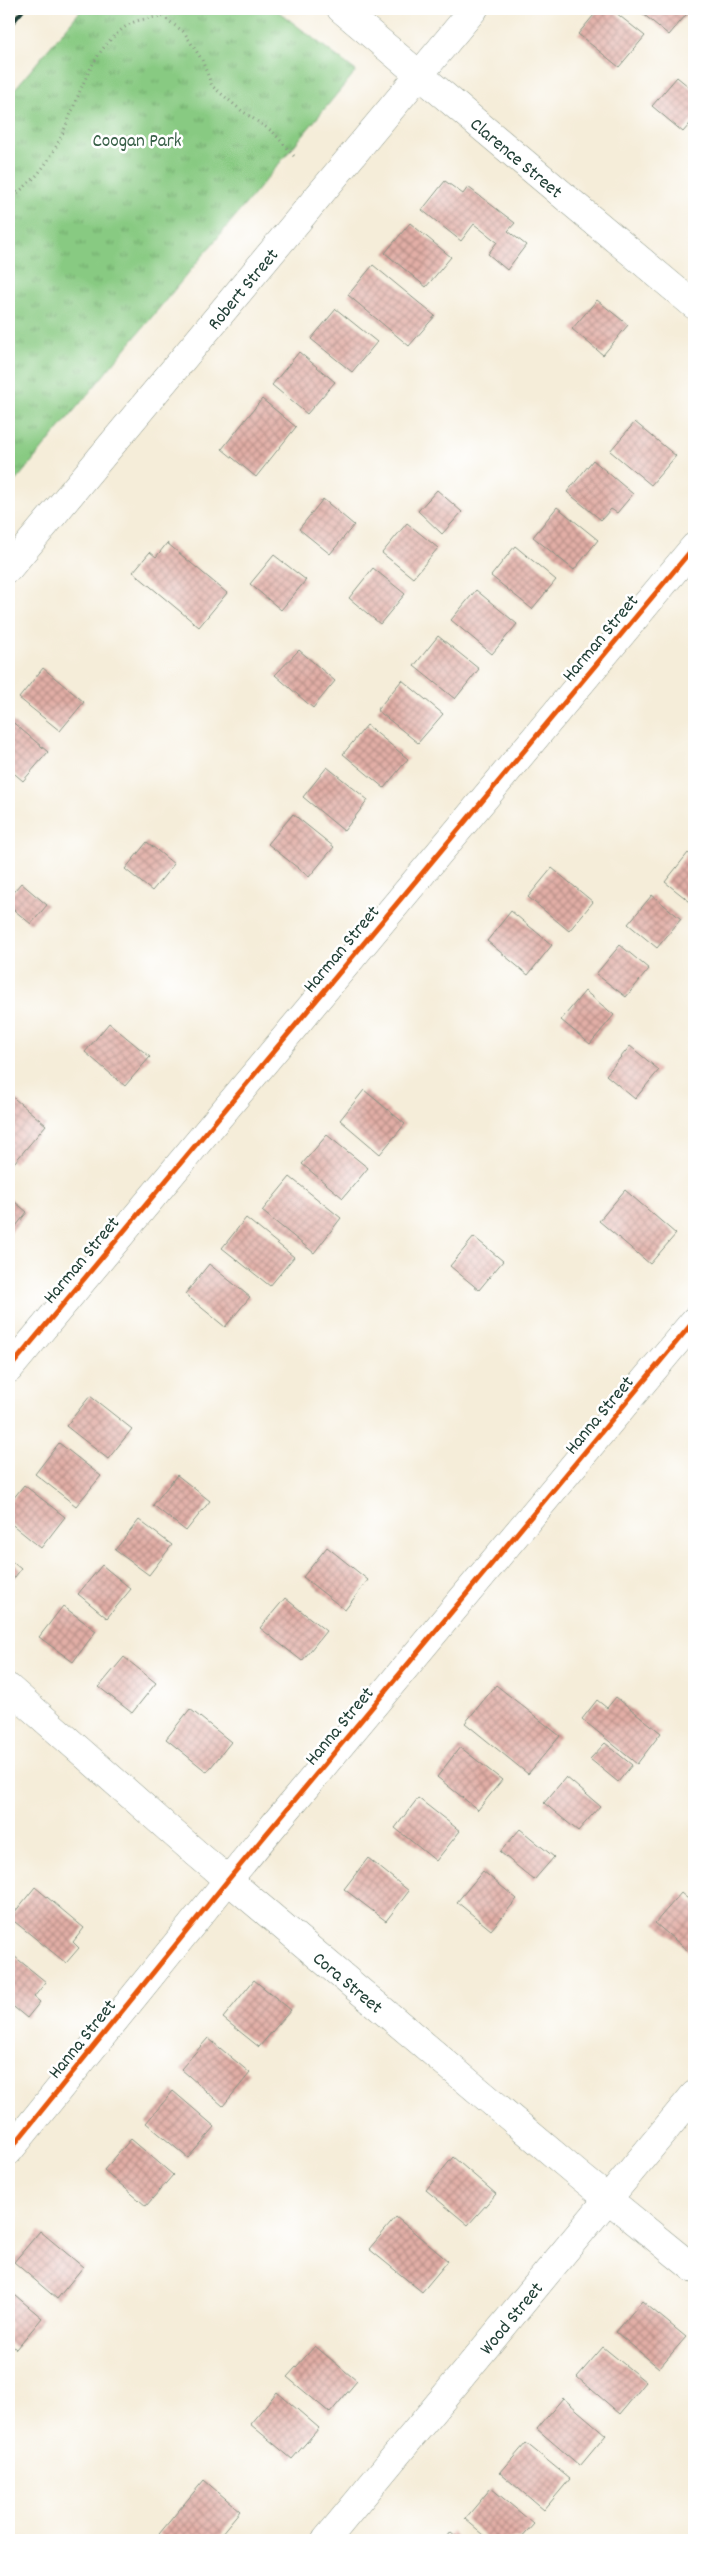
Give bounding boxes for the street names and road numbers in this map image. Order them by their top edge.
street label: Clarence Street [463,113,567,206]
street label: Robert Street [202,244,287,337]
street label: Harman Street [557,590,646,689]
street label: Harman Street [298,901,387,1000]
street label: Harman Street [38,1212,127,1311]
street label: Hanna Street [560,1371,642,1462]
street label: Hanna Street [300,1682,382,1773]
street label: Cora Street [305,1947,387,2022]
street label: Hanna Street [43,1995,124,2086]
street label: Wood Street [475,2277,551,2362]

